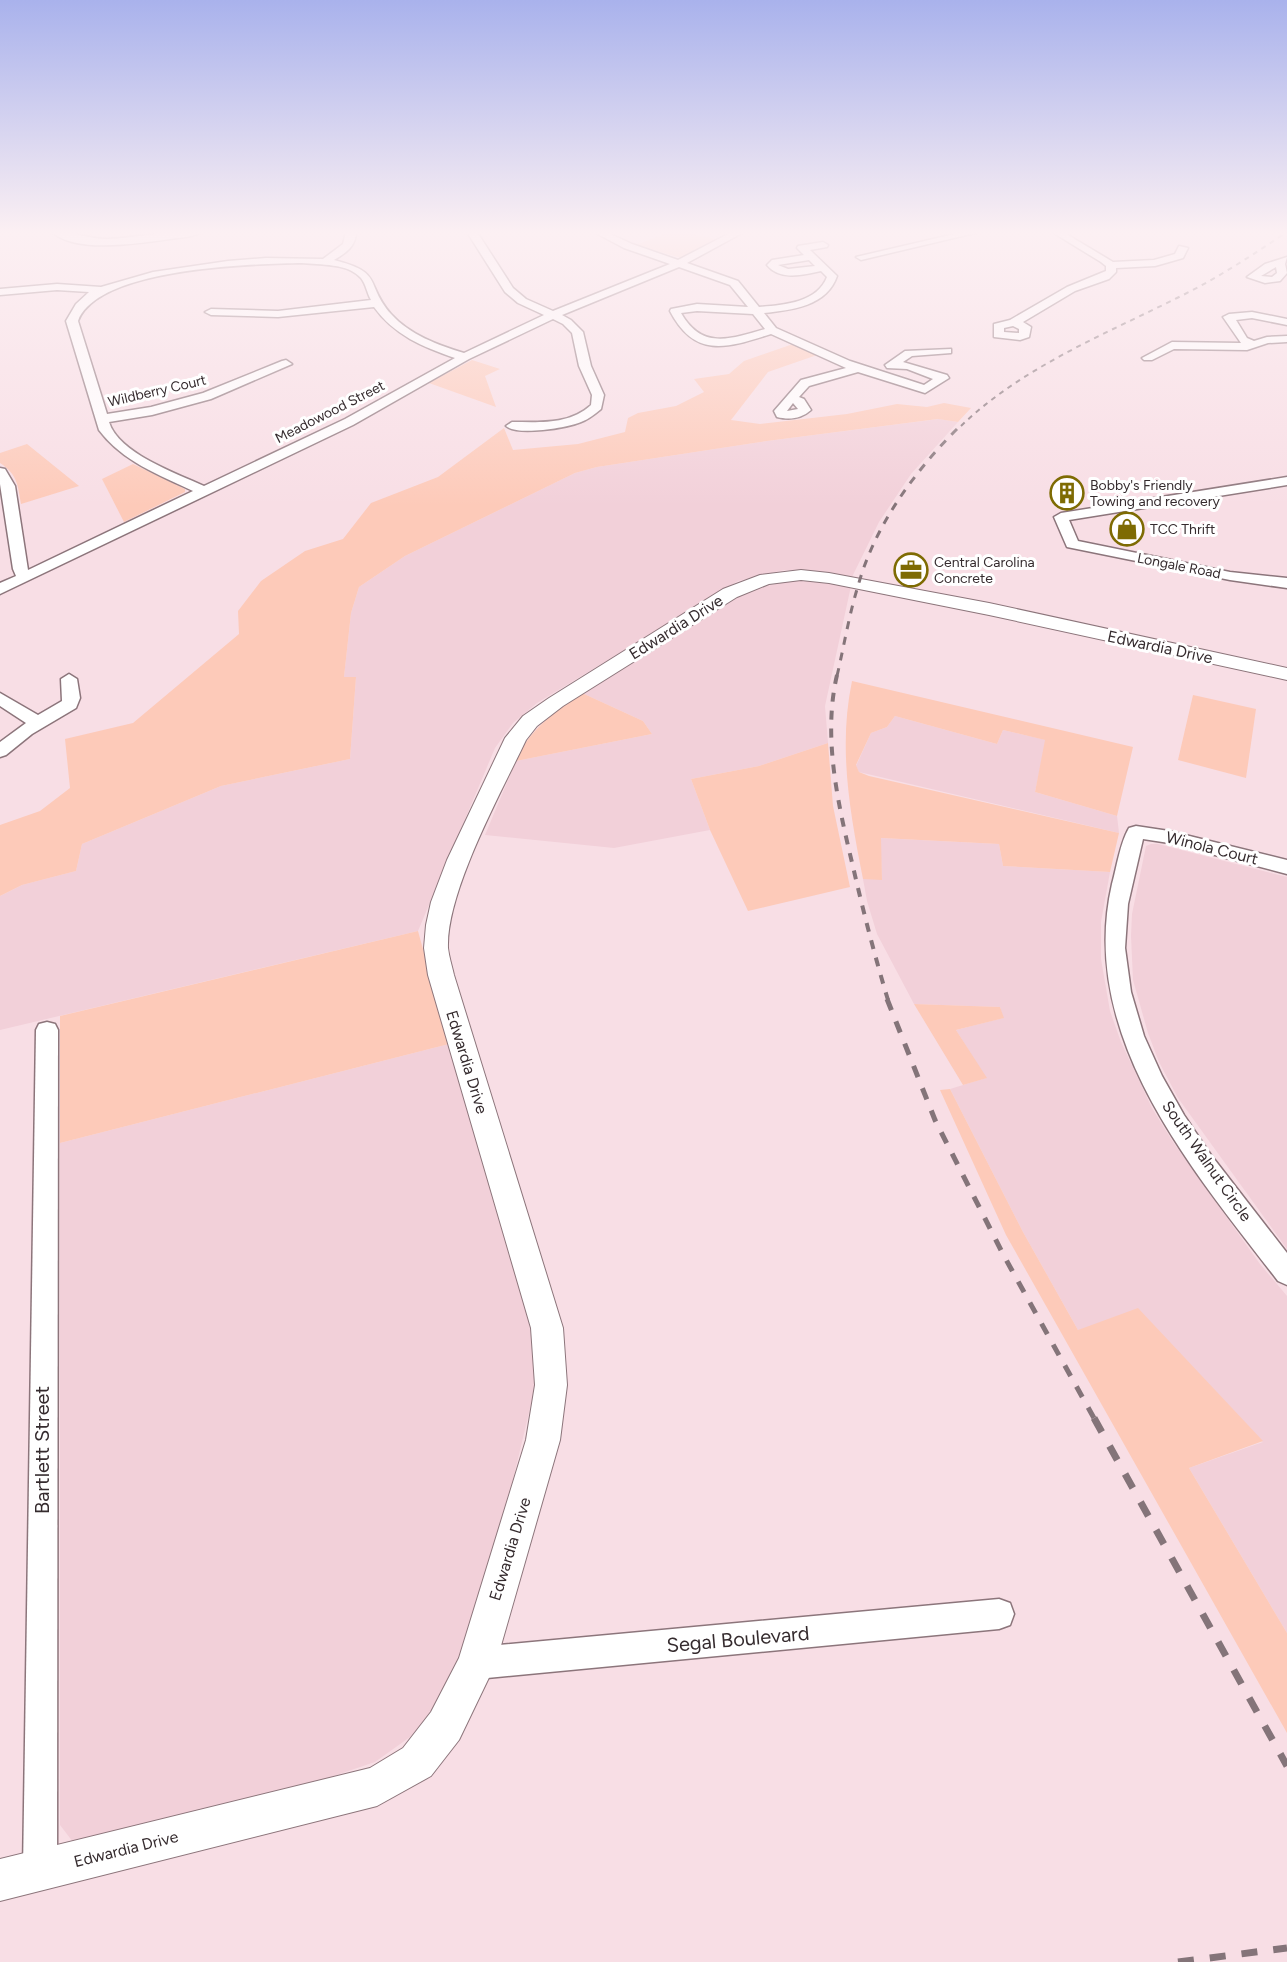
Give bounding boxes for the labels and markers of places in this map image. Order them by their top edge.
building icon: Bobby's Friendly Towing and recovery [1049,475,1085,511]
place label: Bobby's Friendly Towing and recovery [1090,477,1220,510]
shop icon: TCC Thrift [1109,511,1145,547]
place label: TCC Thrift [1150,521,1215,538]
office icon: Central Carolina Concrete [893,552,929,588]
place label: Central Carolina Concrete [934,554,1035,587]

